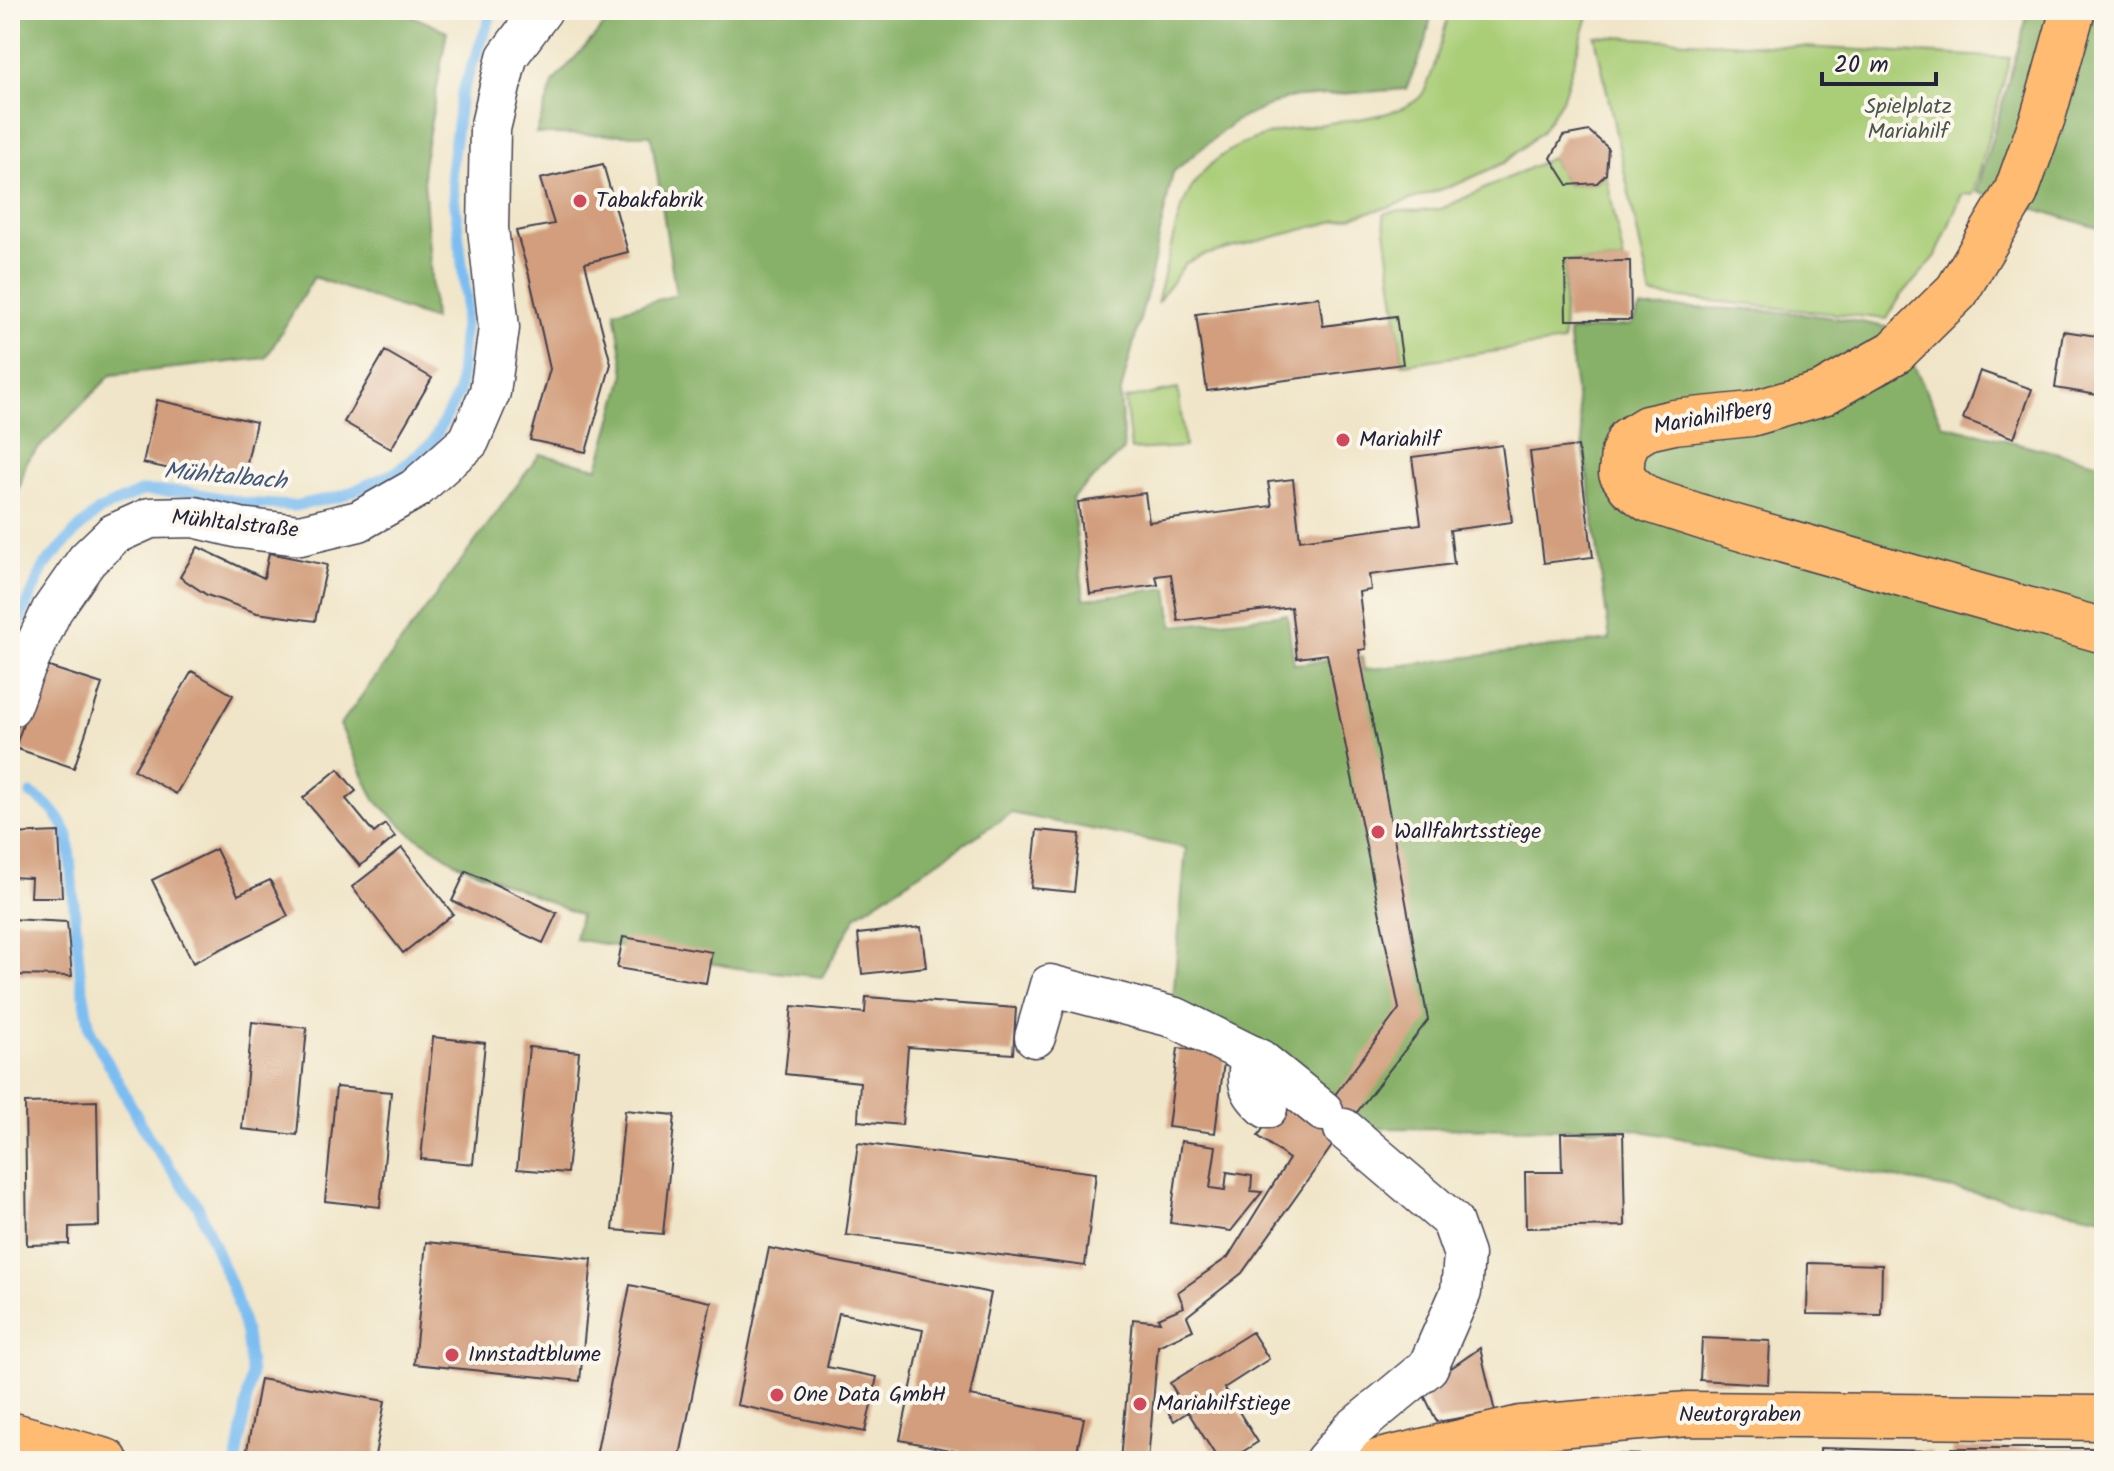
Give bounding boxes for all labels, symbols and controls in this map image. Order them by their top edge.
scale bar [1822,36,1936,86]
text: 20 m [1834,46,1889,85]
park label: Spielplatz Mariahilf [1864,90,1952,150]
place label: Tabakfabrik [596,184,704,219]
marker: Tabakfabrik [571,192,589,210]
street label: Mariahilfberg [1651,390,1775,446]
place label: Mariahilf [1359,423,1443,458]
marker: Mariahilf [1334,431,1352,449]
water label: Mühltalbach [162,452,290,502]
street label: Mühltalstraße [170,501,300,549]
place label: Wallfahrtsstiege [1394,815,1541,850]
marker: Wallfahrtsstiege [1369,823,1387,841]
place label: Innstadtblume [468,1338,601,1373]
marker: Innstadtblume [443,1346,461,1364]
place label: One Data GmbH [793,1378,946,1413]
marker: One Data GmbH [768,1386,786,1404]
place label: Mariahilfstiege [1156,1387,1291,1422]
marker: Mariahilfstiege [1131,1395,1149,1413]
street label: Neutorgraben [1679,1398,1801,1433]

